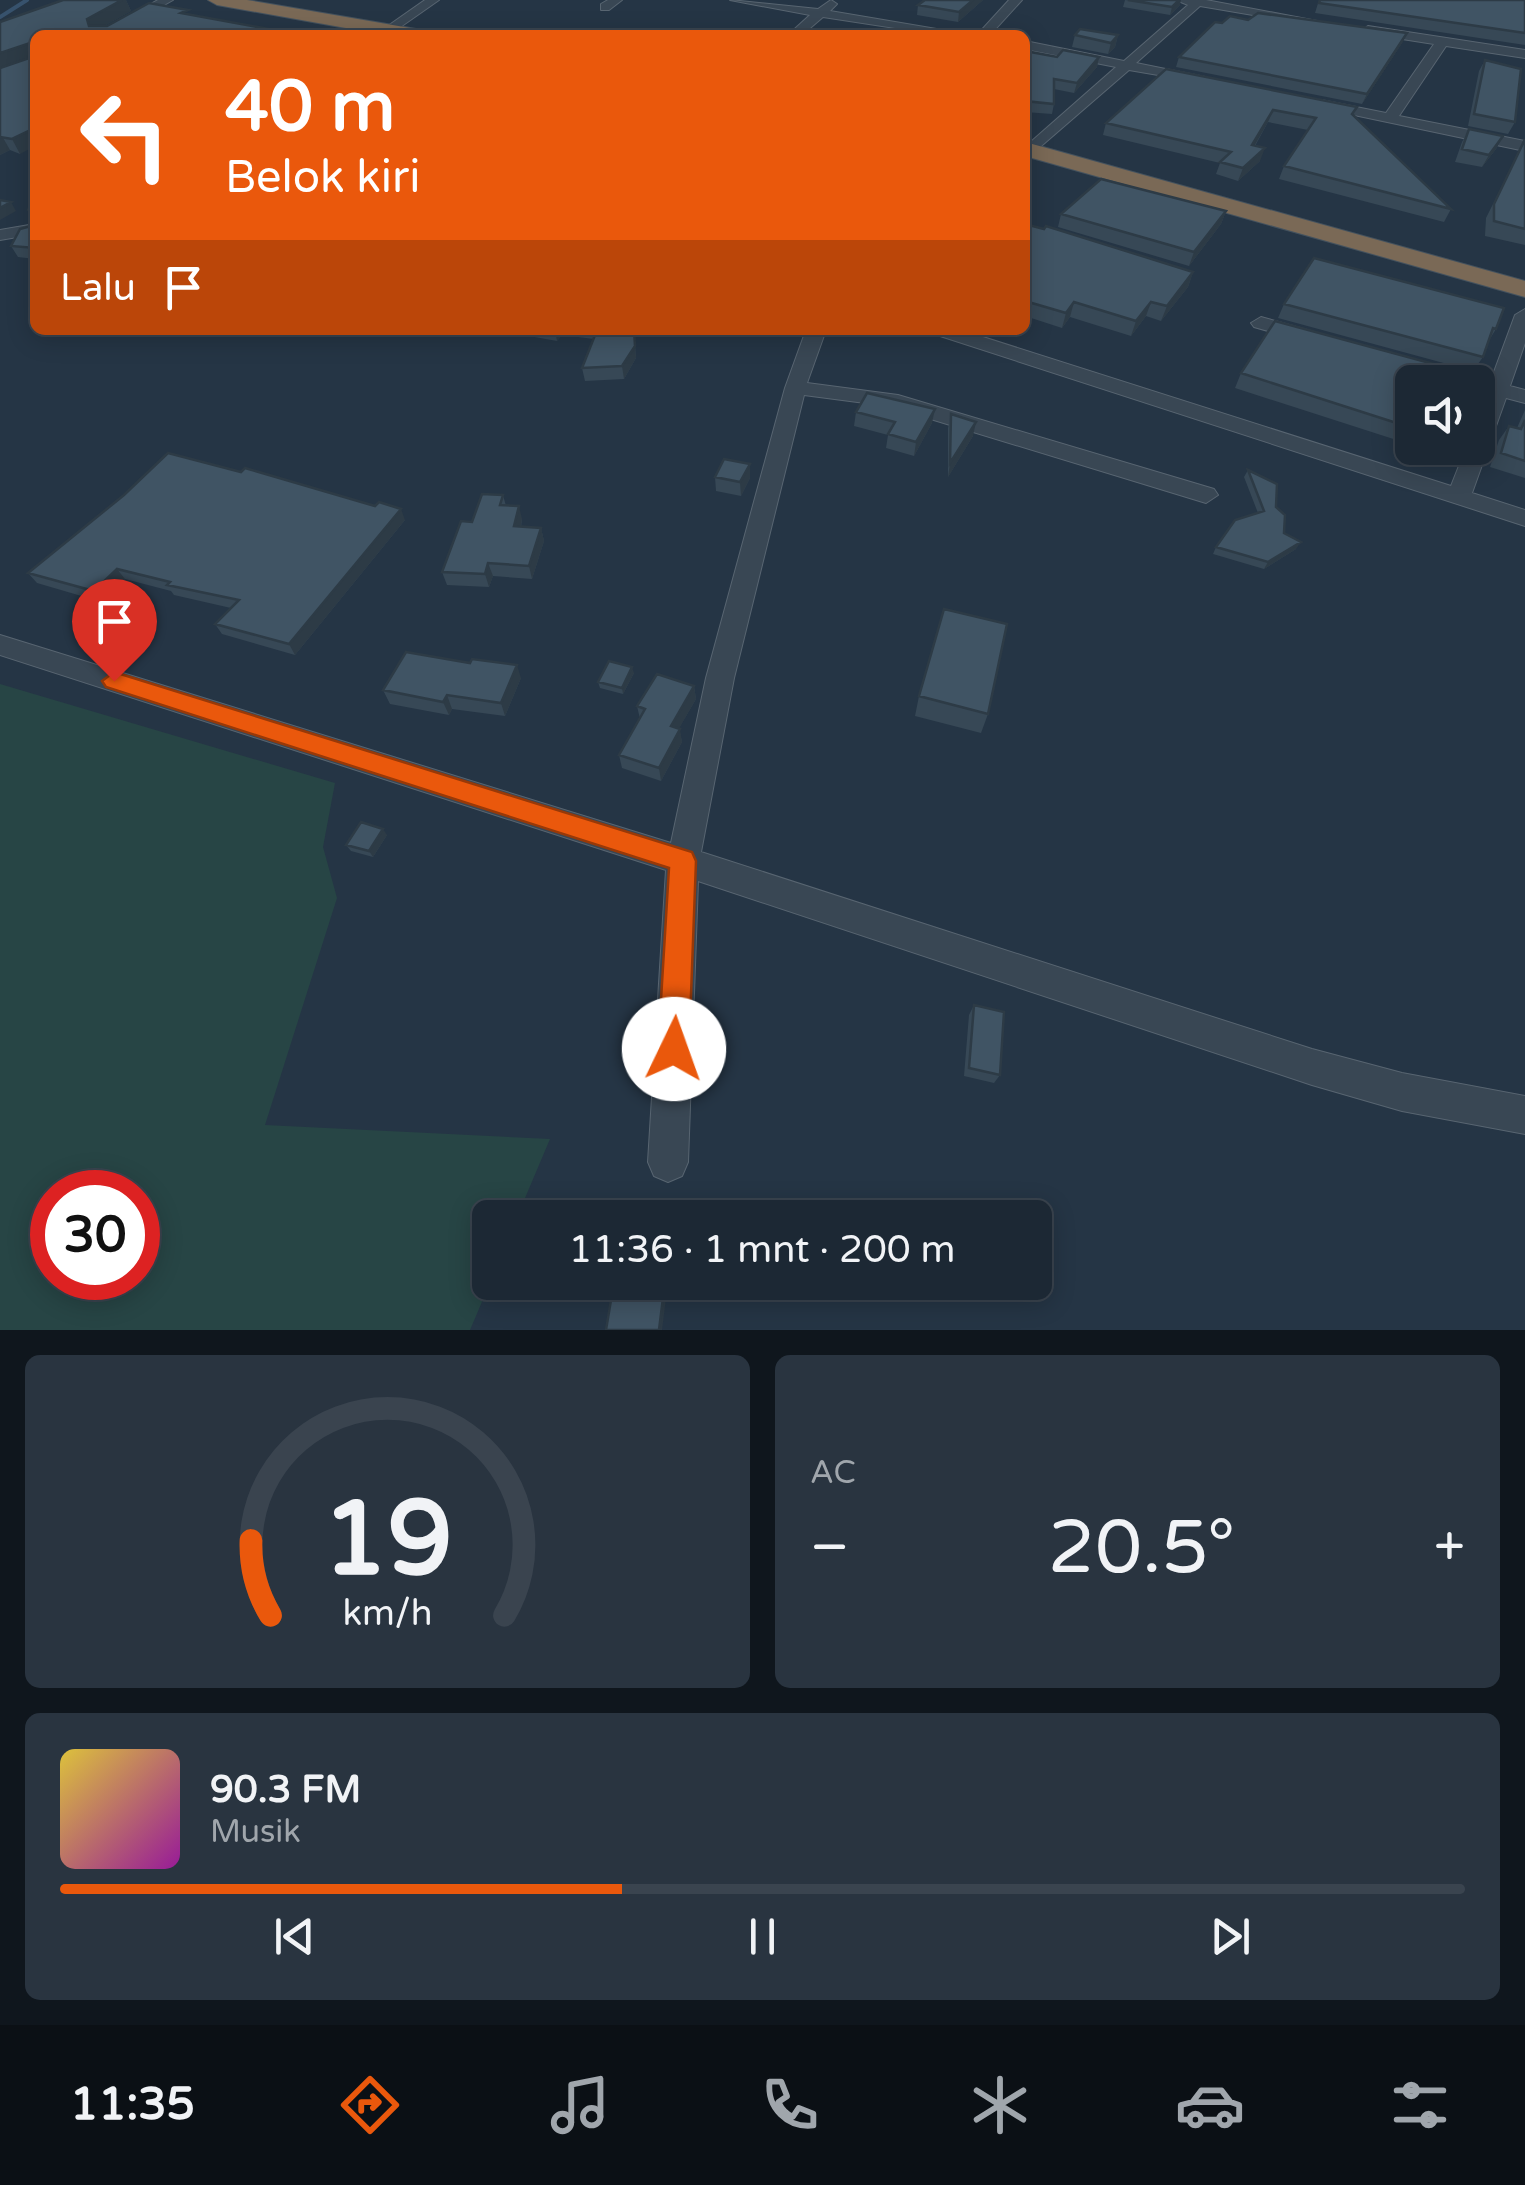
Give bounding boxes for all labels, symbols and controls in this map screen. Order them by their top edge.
text: 40 m [225,66,395,150]
icon: left [60,70,190,200]
text: Belok kiri [225,151,420,205]
icon: arrive [156,260,211,315]
text: Lalu [60,265,136,311]
map controls [1395,365,1495,465]
button: sound [1395,365,1495,465]
pin [72,579,157,682]
icon: arrive [87,594,142,649]
position arrow [622,997,726,1101]
speed limit sign: 30 [30,1170,160,1300]
text: 11:36 · 1 mnt · 200 m [569,1227,955,1273]
text: AC [810,1454,856,1492]
text: 19 [322,1478,453,1603]
text: 20.5° [1048,1503,1235,1593]
text: − [810,1515,849,1581]
text: + [1434,1515,1465,1581]
text: km/h [343,1592,432,1635]
text: 90.3 FM [210,1767,361,1813]
text: Musik [210,1813,301,1851]
icon: previous [267,1909,322,1964]
icon: pause [735,1909,790,1964]
icon: next [1203,1909,1258,1964]
icon: directions [335,2070,405,2140]
icon: music [545,2070,615,2140]
icon: phone [755,2070,825,2140]
icon: climate [965,2070,1035,2140]
icon: car [1175,2070,1245,2140]
icon: filters [1385,2070,1455,2140]
text: 11:35 [70,2078,195,2132]

